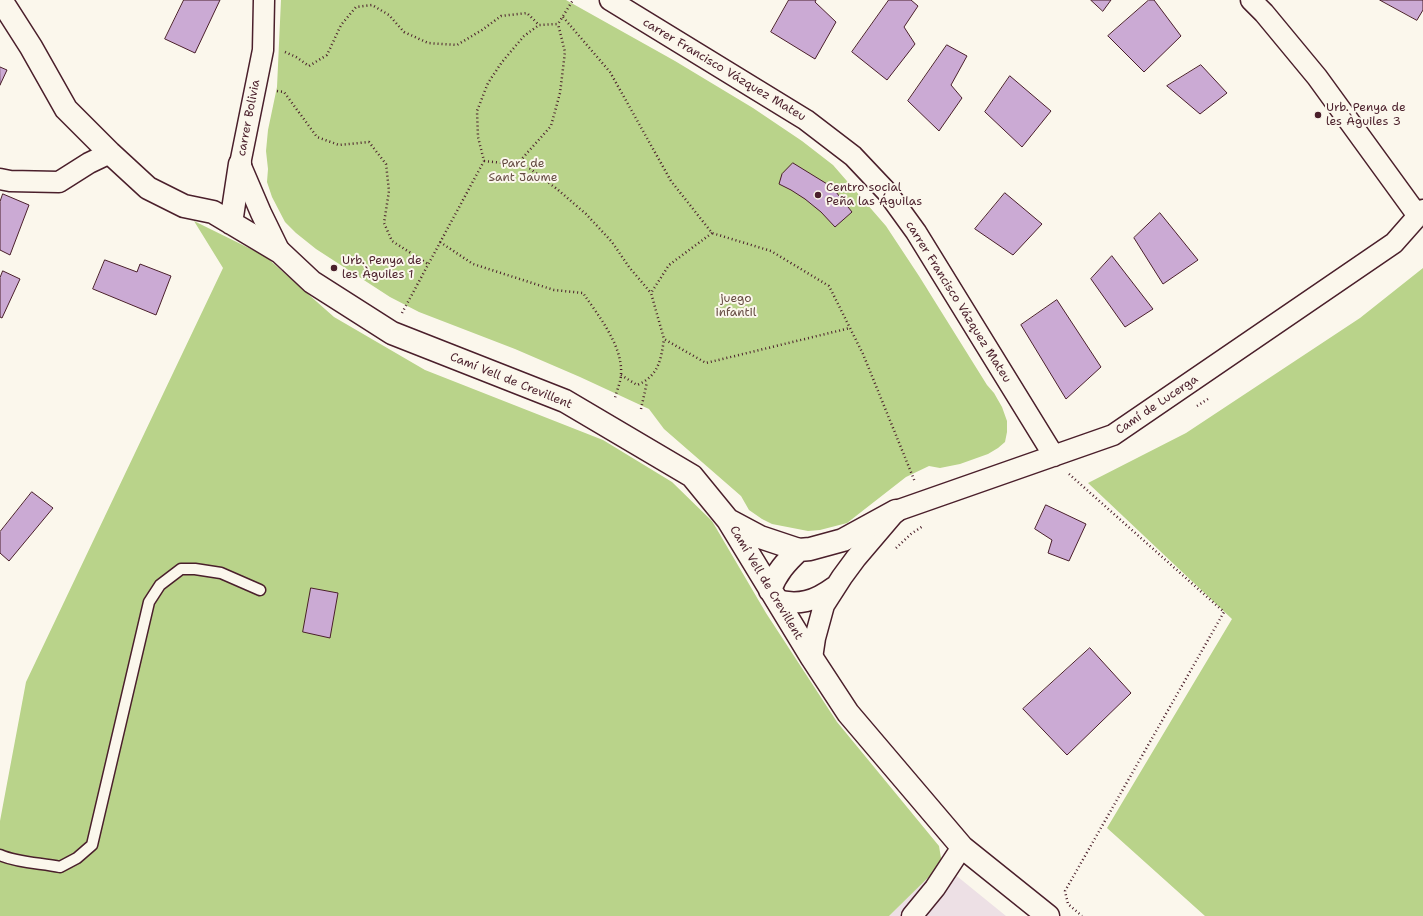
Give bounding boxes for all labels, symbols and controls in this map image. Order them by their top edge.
street label: carrer Francisco Vázquez Mateu [640,15,808,125]
street label: carrer Bolivia [235,78,263,158]
place label: Urb. Penya de les Àguiles 3 [1326,101,1406,129]
marker: Urb. Penya de les Àguiles 3 [1313,110,1323,120]
park label: Parc de Sant Jaume [489,157,557,185]
place label: Centro social Peña las Águilas [826,181,922,209]
marker: Centro social Peña las Águilas [813,190,823,200]
street label: carrer Francisco Vázquez Mateu [902,219,1014,385]
place label: Urb. Penya de les Àguiles 1 [342,254,422,282]
marker: Urb. Penya de les Àguiles 1 [329,263,339,273]
park label: juego infantil [716,292,756,320]
street label: Camí Vell de Crevillent [448,350,574,412]
street label: Camí de Lucerga [1113,372,1201,438]
street label: Camí Vell de Crevillent [726,523,806,643]

